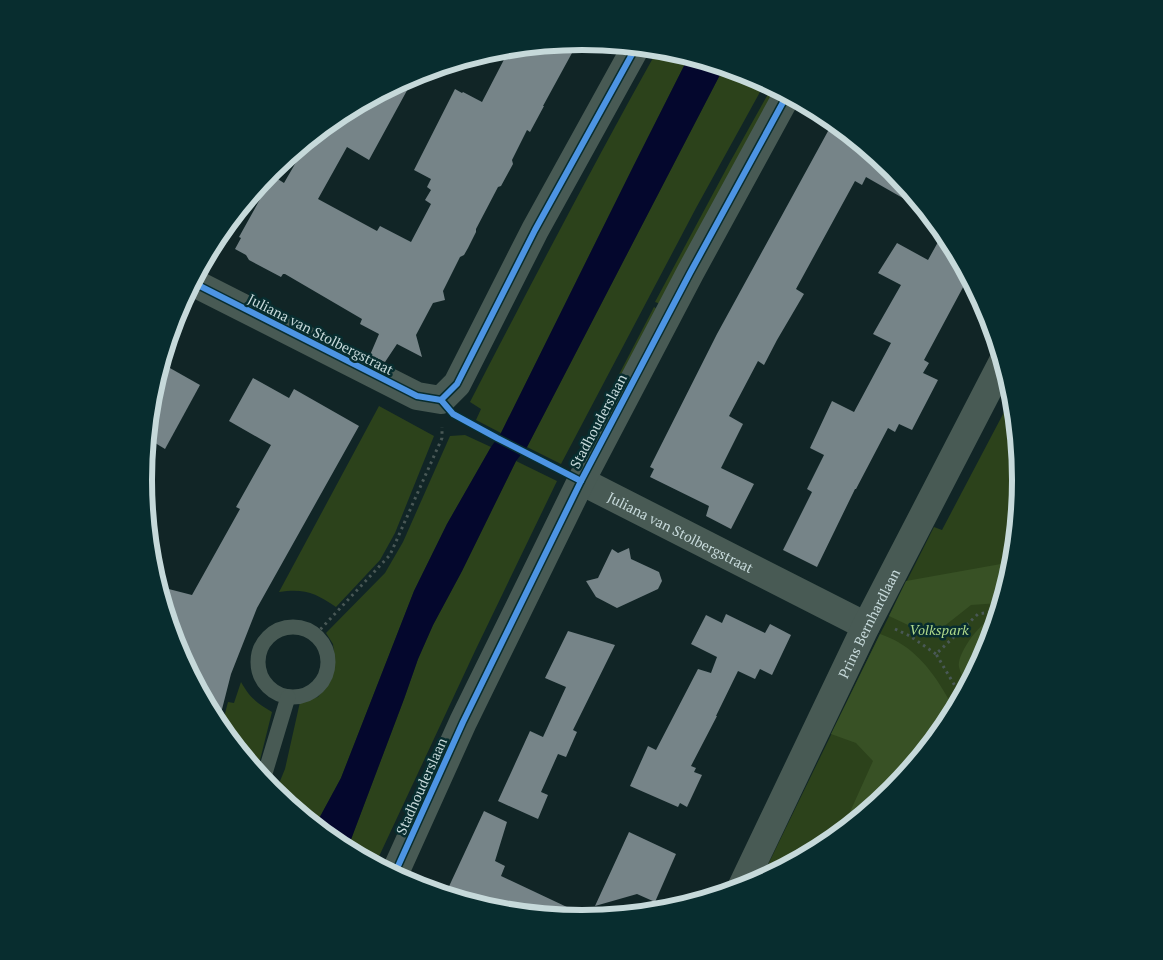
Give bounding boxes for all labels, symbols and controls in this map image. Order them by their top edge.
street label: Juliana van Stolbergstraat [245,289,398,379]
street label: Stadhouderslaan [565,370,631,472]
street label: Juliana van Stolbergstraat [605,487,758,577]
street label: Prins Bernhardlaan [833,564,904,681]
park label: Volkspark [909,620,969,639]
street label: Stadhouderslaan [391,734,451,838]

